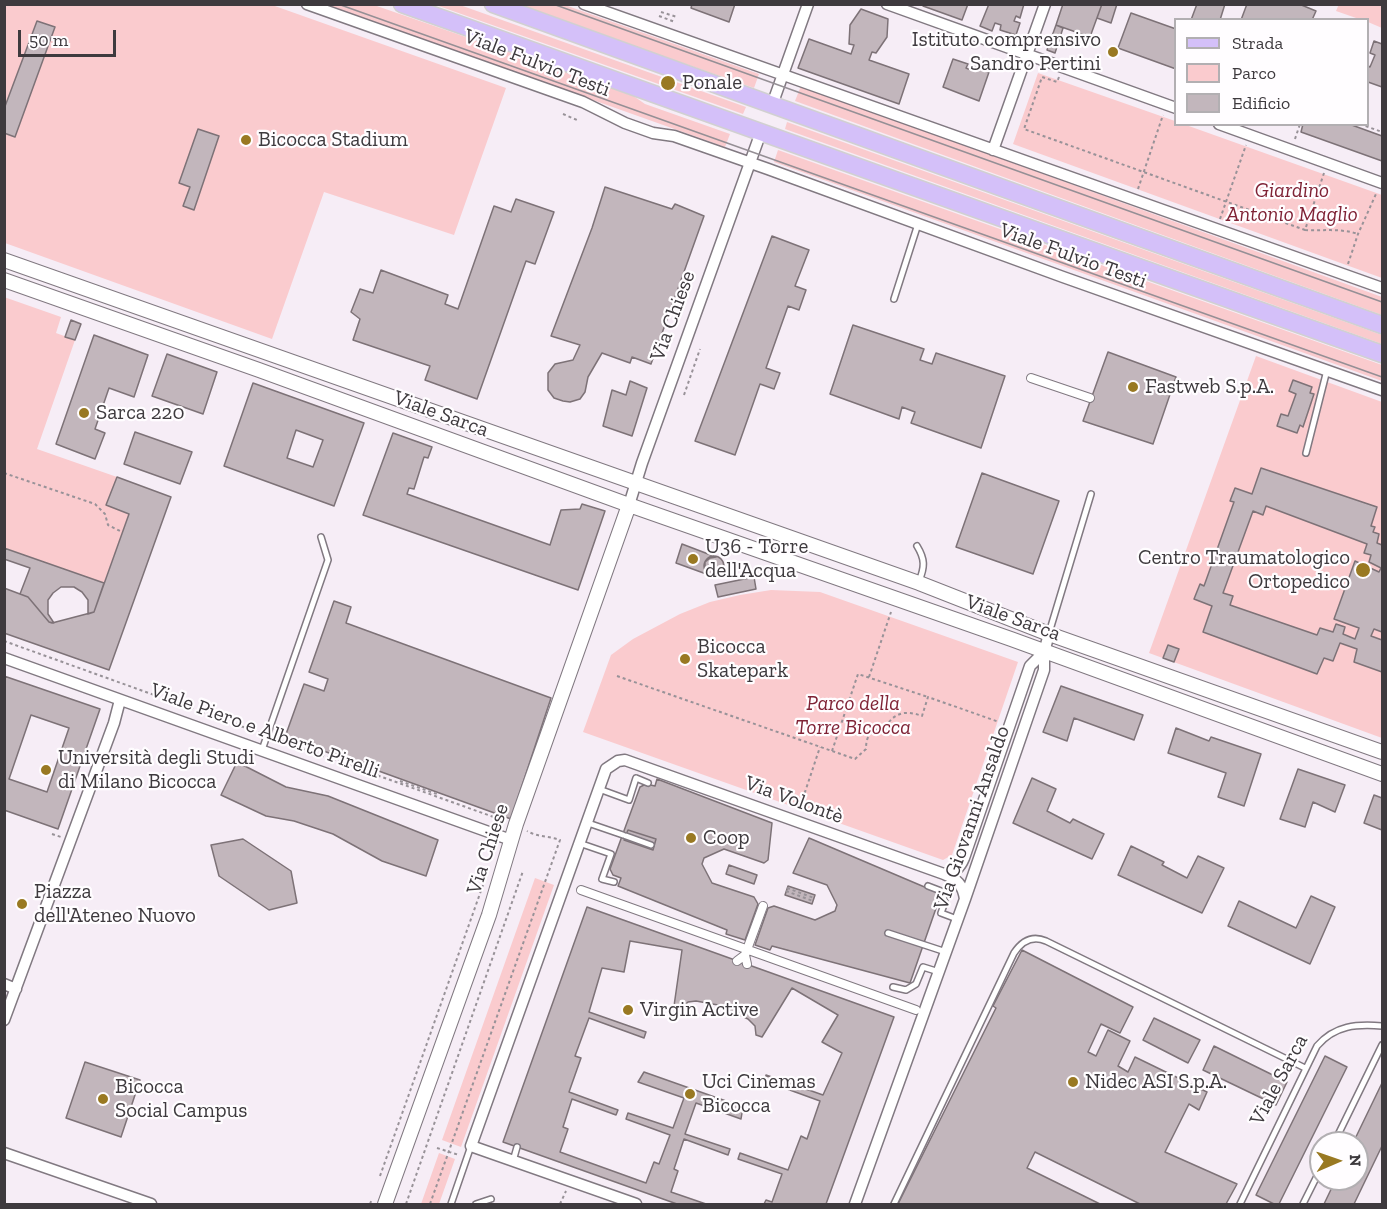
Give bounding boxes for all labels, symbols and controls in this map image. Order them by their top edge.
scale bar [21,18,118,56]
legend [1174,18,1369,126]
street label: Viale Fulvio Testi [460,24,614,102]
place label: Istituto comprensivo Sandro Pertini [912,27,1101,77]
text: 50 m [29,29,68,51]
text: Strada [1232,32,1283,54]
marker: Istituto comprensivo Sandro Pertini [1106,45,1120,59]
text: Parco [1232,62,1276,84]
place label: Ponale [682,70,742,96]
marker: Ponale [659,74,677,92]
text: Edificio [1232,92,1290,114]
place label: Bicocca Stadium [258,127,408,153]
marker: Bicocca Stadium [239,133,253,147]
park label: Giardino Antonio Maglio [1226,178,1358,228]
street label: Viale Fulvio Testi [996,218,1150,294]
street label: Via Chiese [645,267,701,365]
place label: Fastweb S.p.A. [1145,374,1274,400]
marker: Fastweb S.p.A. [1126,380,1140,394]
street label: Viale Sarca [390,385,492,443]
place label: Sarca 220 [96,400,184,426]
marker: Sarca 220 [77,406,91,420]
place label: U36 - Torre dell'Acqua [705,534,808,584]
place label: Centro Traumatologico Ortopedico [1138,545,1350,595]
marker: U36 - Torre dell'Acqua [686,552,700,566]
marker: Centro Traumatologico Ortopedico [1354,561,1372,579]
street label: Viale Sarca [962,589,1064,647]
place label: Bicocca Skatepark [697,634,788,684]
marker: Bicocca Skatepark [678,652,692,666]
street label: Viale Piero e Alberto Pirelli [147,678,383,784]
park label: Parco della Torre Bicocca [795,691,911,741]
street label: Via Giovanni Ansaldo [929,723,1015,913]
place label: Università degli Studi di Milano Bicocca [58,745,254,795]
marker: Università degli Studi di Milano Bicocca [39,763,53,777]
street label: Via Volontè [741,771,847,829]
street label: Via Chiese [461,800,515,898]
place label: Coop [703,825,750,851]
marker: Coop [684,831,698,845]
place label: Piazza dell'Ateneo Nuovo [34,879,196,929]
marker: Piazza dell'Ateneo Nuovo [15,897,29,911]
place label: Virgin Active [640,997,759,1023]
marker: Virgin Active [621,1003,635,1017]
street label: Viale Sarca [1245,1030,1313,1130]
place label: Uci Cinemas Bicocca [702,1069,816,1119]
place label: Nidec ASI S.p.A. [1085,1069,1227,1095]
place label: Bicocca Social Campus [115,1074,247,1124]
marker: Nidec ASI S.p.A. [1066,1075,1080,1089]
marker: Uci Cinemas Bicocca [683,1087,697,1101]
marker: Bicocca Social Campus [96,1092,110,1106]
north arrow [1309,1131,1369,1191]
text: N [1346,1154,1365,1167]

